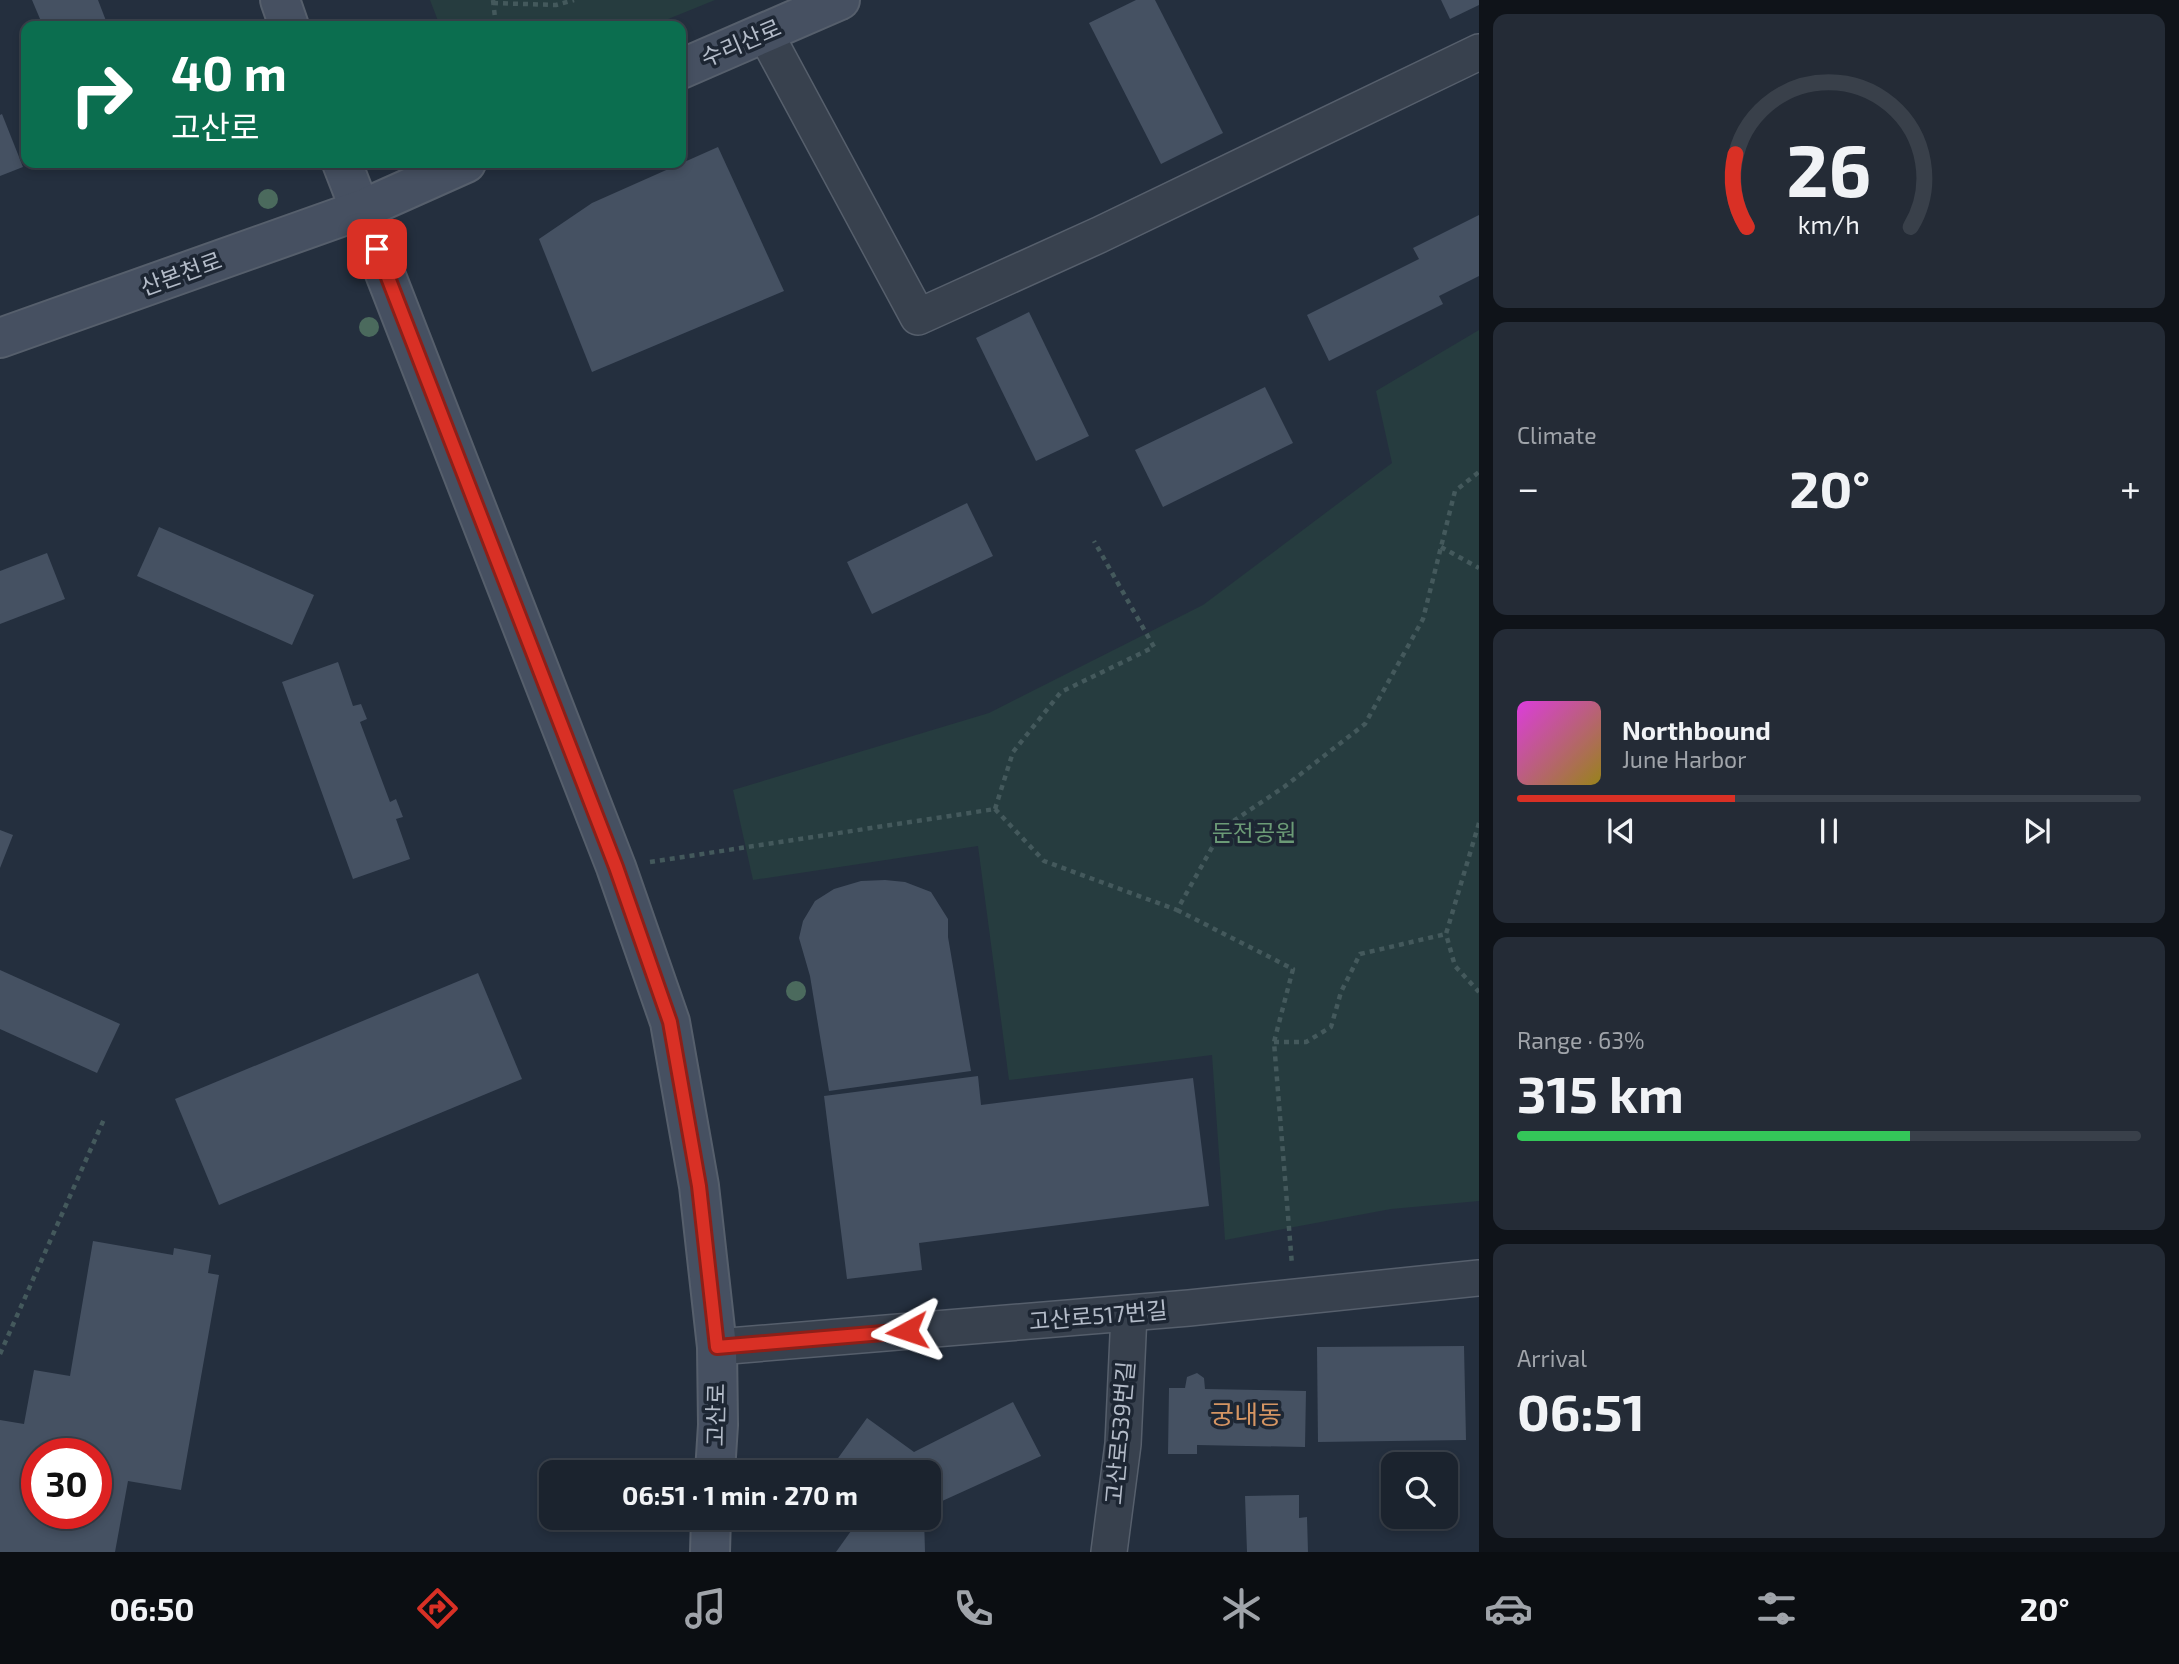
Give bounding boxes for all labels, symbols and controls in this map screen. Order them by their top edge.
street label: 수리산로 [696,13,785,72]
text: 40 m [171,42,287,101]
icon: right [56,49,147,140]
text: 고산로 [171,107,259,145]
text: 26 [1786,124,1872,212]
text: km/h [1798,209,1860,239]
pin [347,219,407,279]
icon: arrive [358,230,396,268]
street label: 산본천로 [136,245,225,301]
text: Climate [1517,421,1597,449]
text: 20° [1789,456,1870,518]
text: − [1517,464,1539,510]
text: + [2120,464,2141,510]
text: Northbound [1622,714,1771,745]
text: June Harbor [1622,745,1746,773]
icon: previous [1602,812,1640,850]
icon: pause [1810,812,1848,850]
icon: next [2018,812,2056,850]
park label: 둔전공원 [1212,818,1296,846]
text: Range · 63% [1517,1026,1645,1054]
text: 315 km [1517,1061,1684,1123]
position arrow [870,1294,944,1368]
street label: 고산로517번길 [1027,1295,1168,1335]
text: Arrival [1517,1344,1587,1372]
street label: 고산로539번길 [1099,1360,1139,1506]
text: 06:51 [1517,1379,1645,1441]
street label: 고산로 [700,1383,730,1447]
district label: 궁내동 [1210,1398,1282,1429]
speed limit sign: 30 [21,1438,112,1529]
map controls [1381,1452,1458,1529]
button: search [1381,1452,1458,1529]
text: 06:51 · 1 min · 270 m [622,1479,858,1510]
icon: directions [413,1584,462,1633]
icon: music [681,1584,730,1633]
icon: phone [949,1584,998,1633]
icon: climate [1217,1584,1266,1633]
icon: car [1484,1584,1533,1633]
icon: filters [1752,1584,1801,1633]
text: 06:50 [109,1589,195,1627]
text: 20° [2020,1589,2070,1627]

